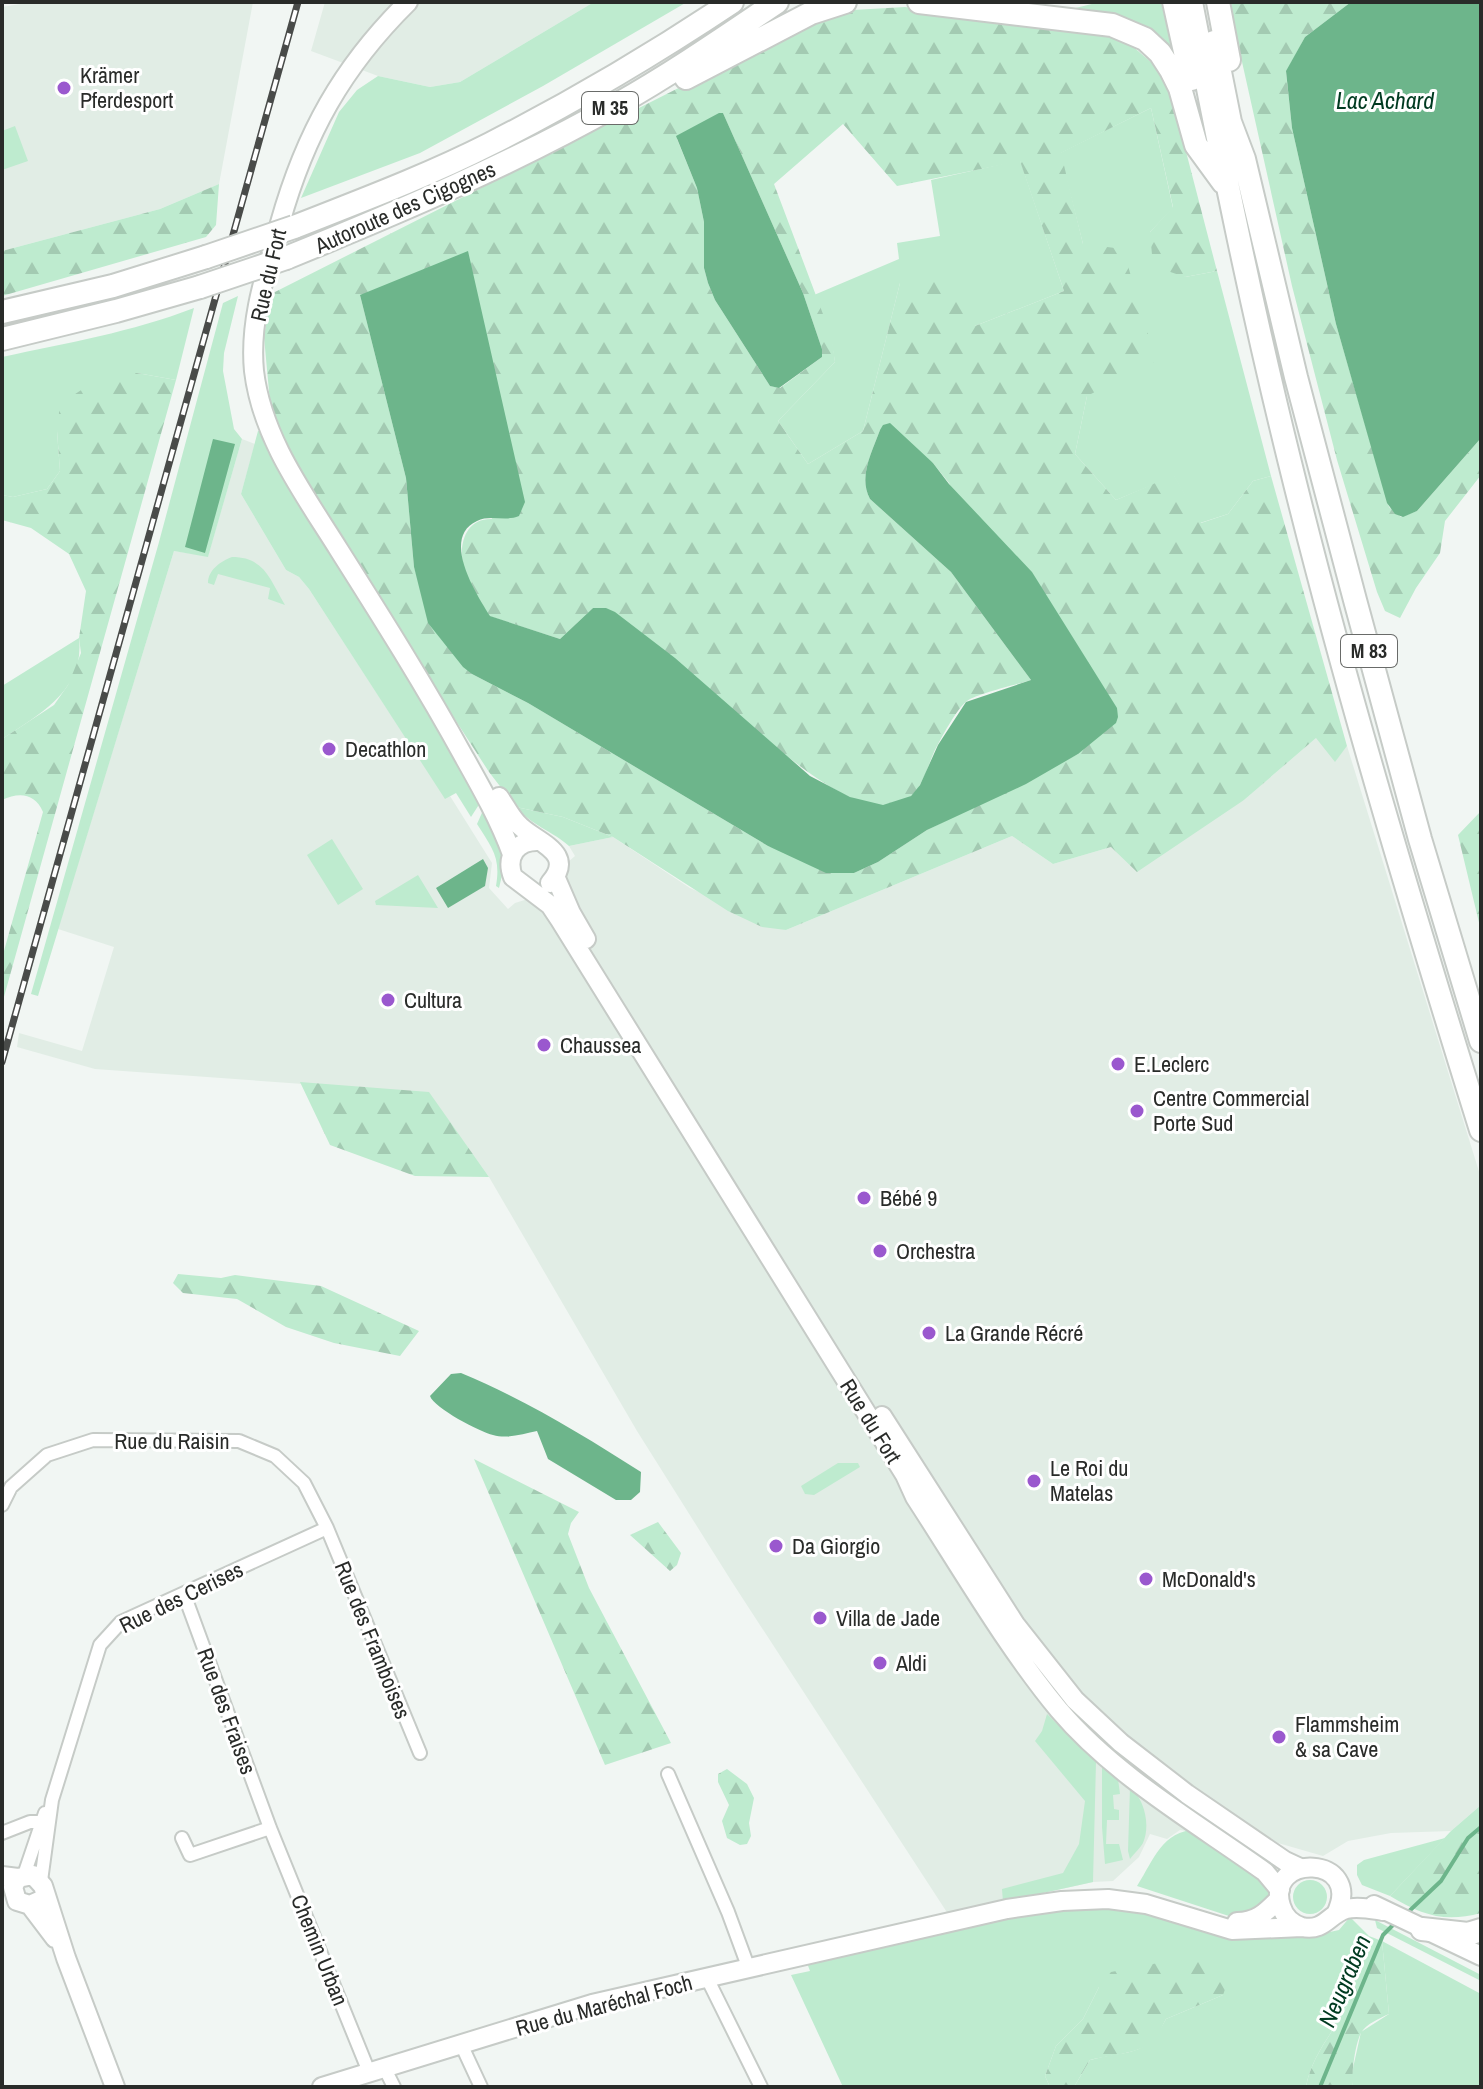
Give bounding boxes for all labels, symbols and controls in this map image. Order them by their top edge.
place label: Krämer Pferdesport [80,60,173,115]
marker: Krämer Pferdesport [55,79,73,97]
water label: Lac Achard [1336,84,1435,116]
road number: M 35 [582,92,638,124]
street label: Autoroute des Cigognes [309,154,500,261]
street label: Rue du Fort [243,226,293,324]
road number: M 83 [1341,635,1397,667]
place label: Decathlon [345,734,426,764]
marker: Decathlon [320,740,338,758]
place label: Cultura [404,985,462,1015]
marker: Cultura [379,991,397,1009]
place label: Chaussea [560,1030,641,1060]
marker: Chaussea [535,1036,553,1054]
place label: E.Leclerc [1134,1049,1209,1079]
marker: E.Leclerc [1109,1055,1127,1073]
place label: Centre Commercial Porte Sud [1153,1083,1309,1138]
marker: Centre Commercial Porte Sud [1128,1102,1146,1120]
place label: Bébé 9 [880,1183,937,1213]
marker: Bébé 9 [855,1189,873,1207]
place label: Orchestra [896,1236,975,1266]
marker: Orchestra [871,1242,889,1260]
place label: La Grande Récré [945,1318,1083,1348]
marker: La Grande Récré [920,1324,938,1342]
street label: Rue du Fort [833,1373,909,1469]
street label: Rue du Raisin [114,1426,230,1456]
place label: Le Roi du Matelas [1050,1453,1128,1508]
marker: Le Roi du Matelas [1025,1472,1043,1490]
place label: Da Giorgio [792,1531,880,1561]
marker: Da Giorgio [767,1537,785,1555]
street label: Rue des Cerises [114,1554,248,1640]
street label: Rue des Framboises [328,1557,418,1723]
place label: McDonald's [1162,1564,1256,1594]
marker: McDonald's [1137,1570,1155,1588]
place label: Villa de Jade [836,1603,940,1633]
marker: Villa de Jade [811,1609,829,1627]
street label: Rue des Fraises [190,1644,264,1778]
place label: Aldi [895,1648,927,1678]
marker: Aldi [871,1654,889,1672]
place label: Flammsheim & sa Cave [1295,1709,1399,1764]
marker: Flammsheim & sa Cave [1270,1728,1288,1746]
street label: Chemin Urban [284,1890,356,2010]
water label: Neugraben [1310,1930,1378,2032]
street label: Rue du Maréchal Foch [512,1967,696,2043]

